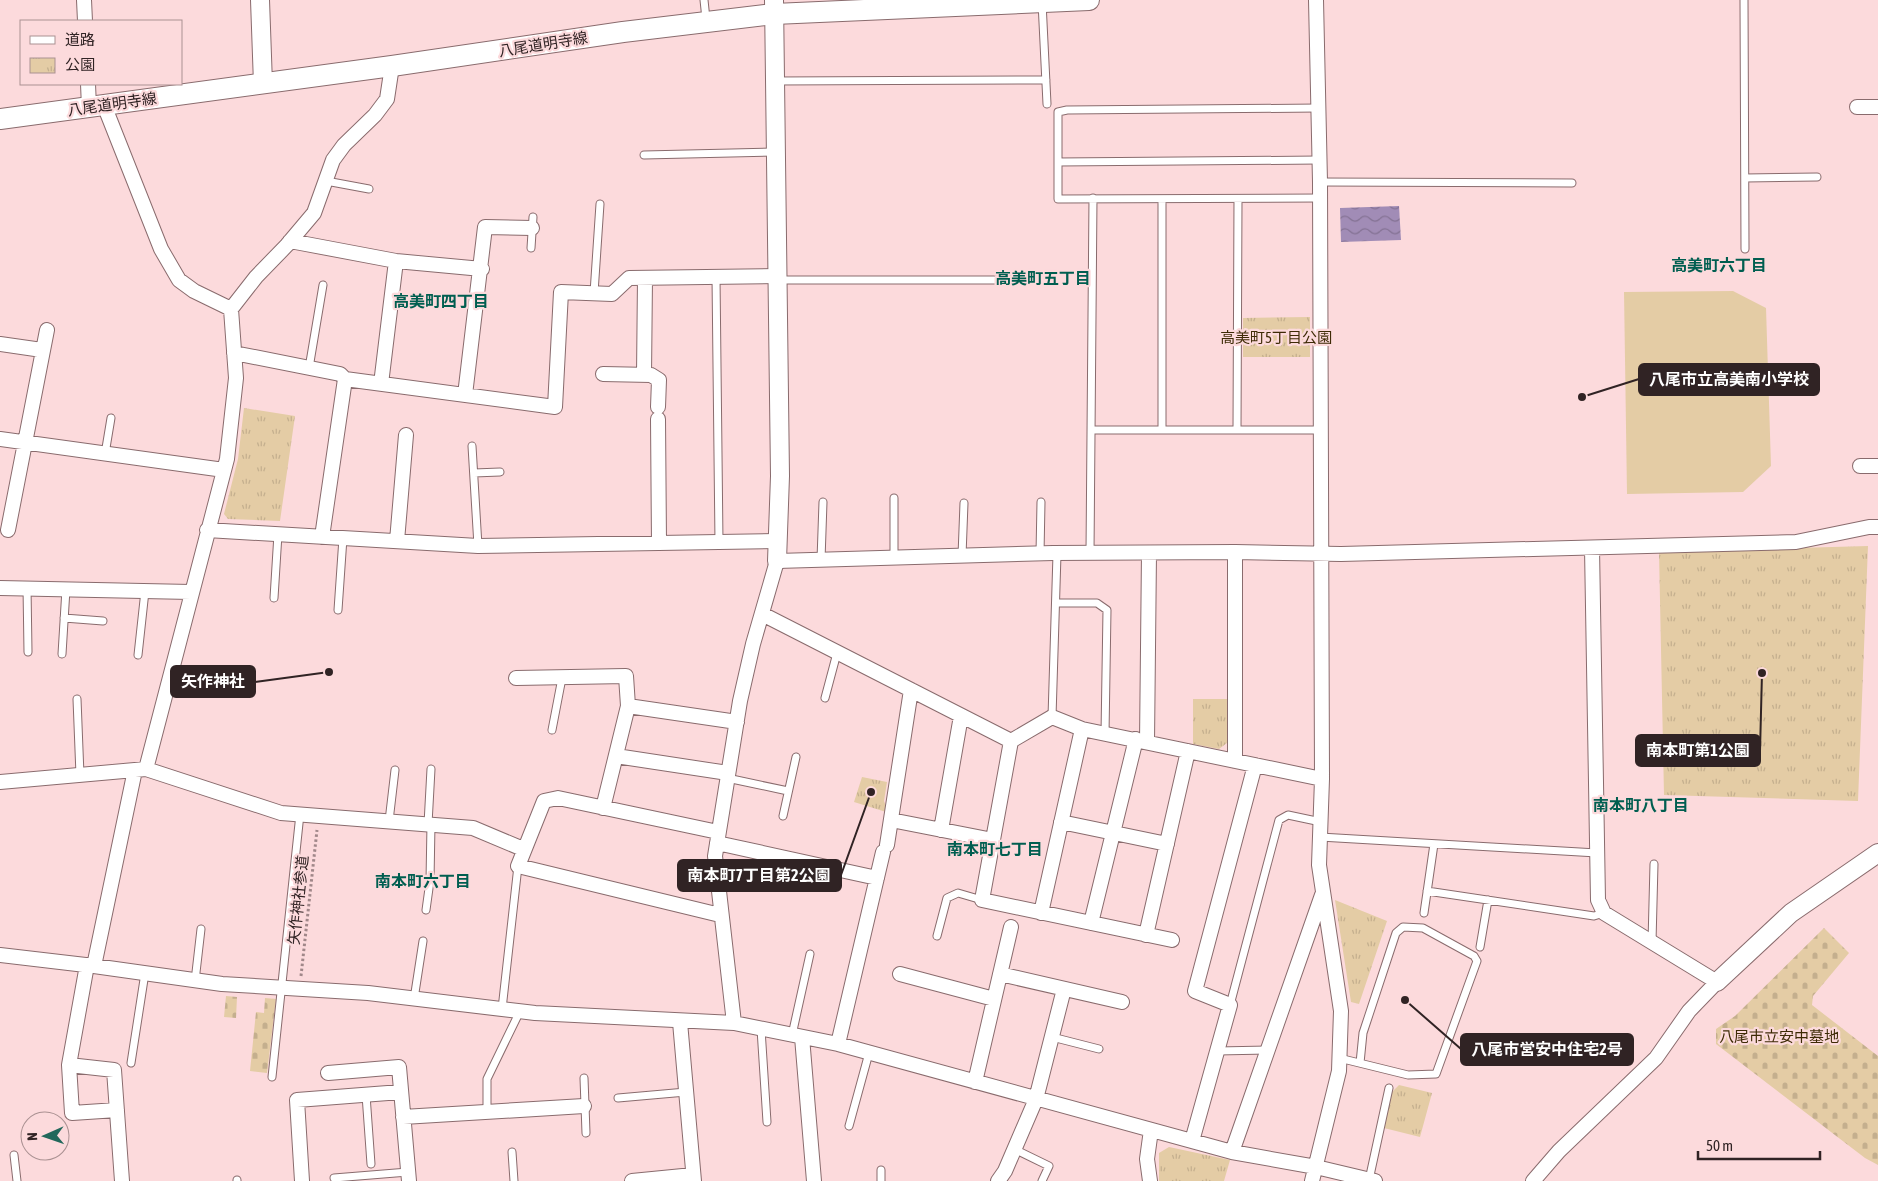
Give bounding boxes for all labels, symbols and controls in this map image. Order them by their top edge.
legend [20,20,182,85]
street label: 八尾道明寺線 [497,29,589,59]
text: 道路 [65,31,95,48]
text: 公園 [65,56,95,73]
street label: 八尾道明寺線 [66,89,158,119]
district label: 高美町六丁目 [1671,256,1767,274]
district label: 高美町五丁目 [995,269,1091,287]
district label: 高美町四丁目 [393,292,489,310]
park label: 高美町5丁目公園 [1220,329,1332,346]
callout: 八尾市立高美南小学校 [1639,364,1819,395]
text: 八尾市立高美南小学校 [1649,370,1809,388]
callout: 矢作神社 [171,666,255,697]
text: 矢作神社 [181,672,245,690]
callout: 南本町第1公園 [1636,735,1760,766]
text: 南本町第1公園 [1646,741,1750,759]
district label: 南本町八丁目 [1593,796,1689,814]
district label: 南本町七丁目 [947,840,1043,858]
street label: 矢作神社参道 [285,854,311,946]
callout: 南本町7丁目第2公園 [678,860,841,891]
text: 南本町7丁目第2公園 [687,866,831,884]
district label: 南本町六丁目 [375,872,471,890]
park label: 八尾市立安中墓地 [1719,1028,1839,1045]
callout: 八尾市営安中住宅2号 [1461,1034,1633,1065]
text: 八尾市営安中住宅2号 [1471,1040,1623,1058]
north arrow [20,1111,70,1161]
scale bar [1698,1128,1820,1160]
text: N [24,1132,40,1141]
text: 50 m [1706,1137,1733,1154]

